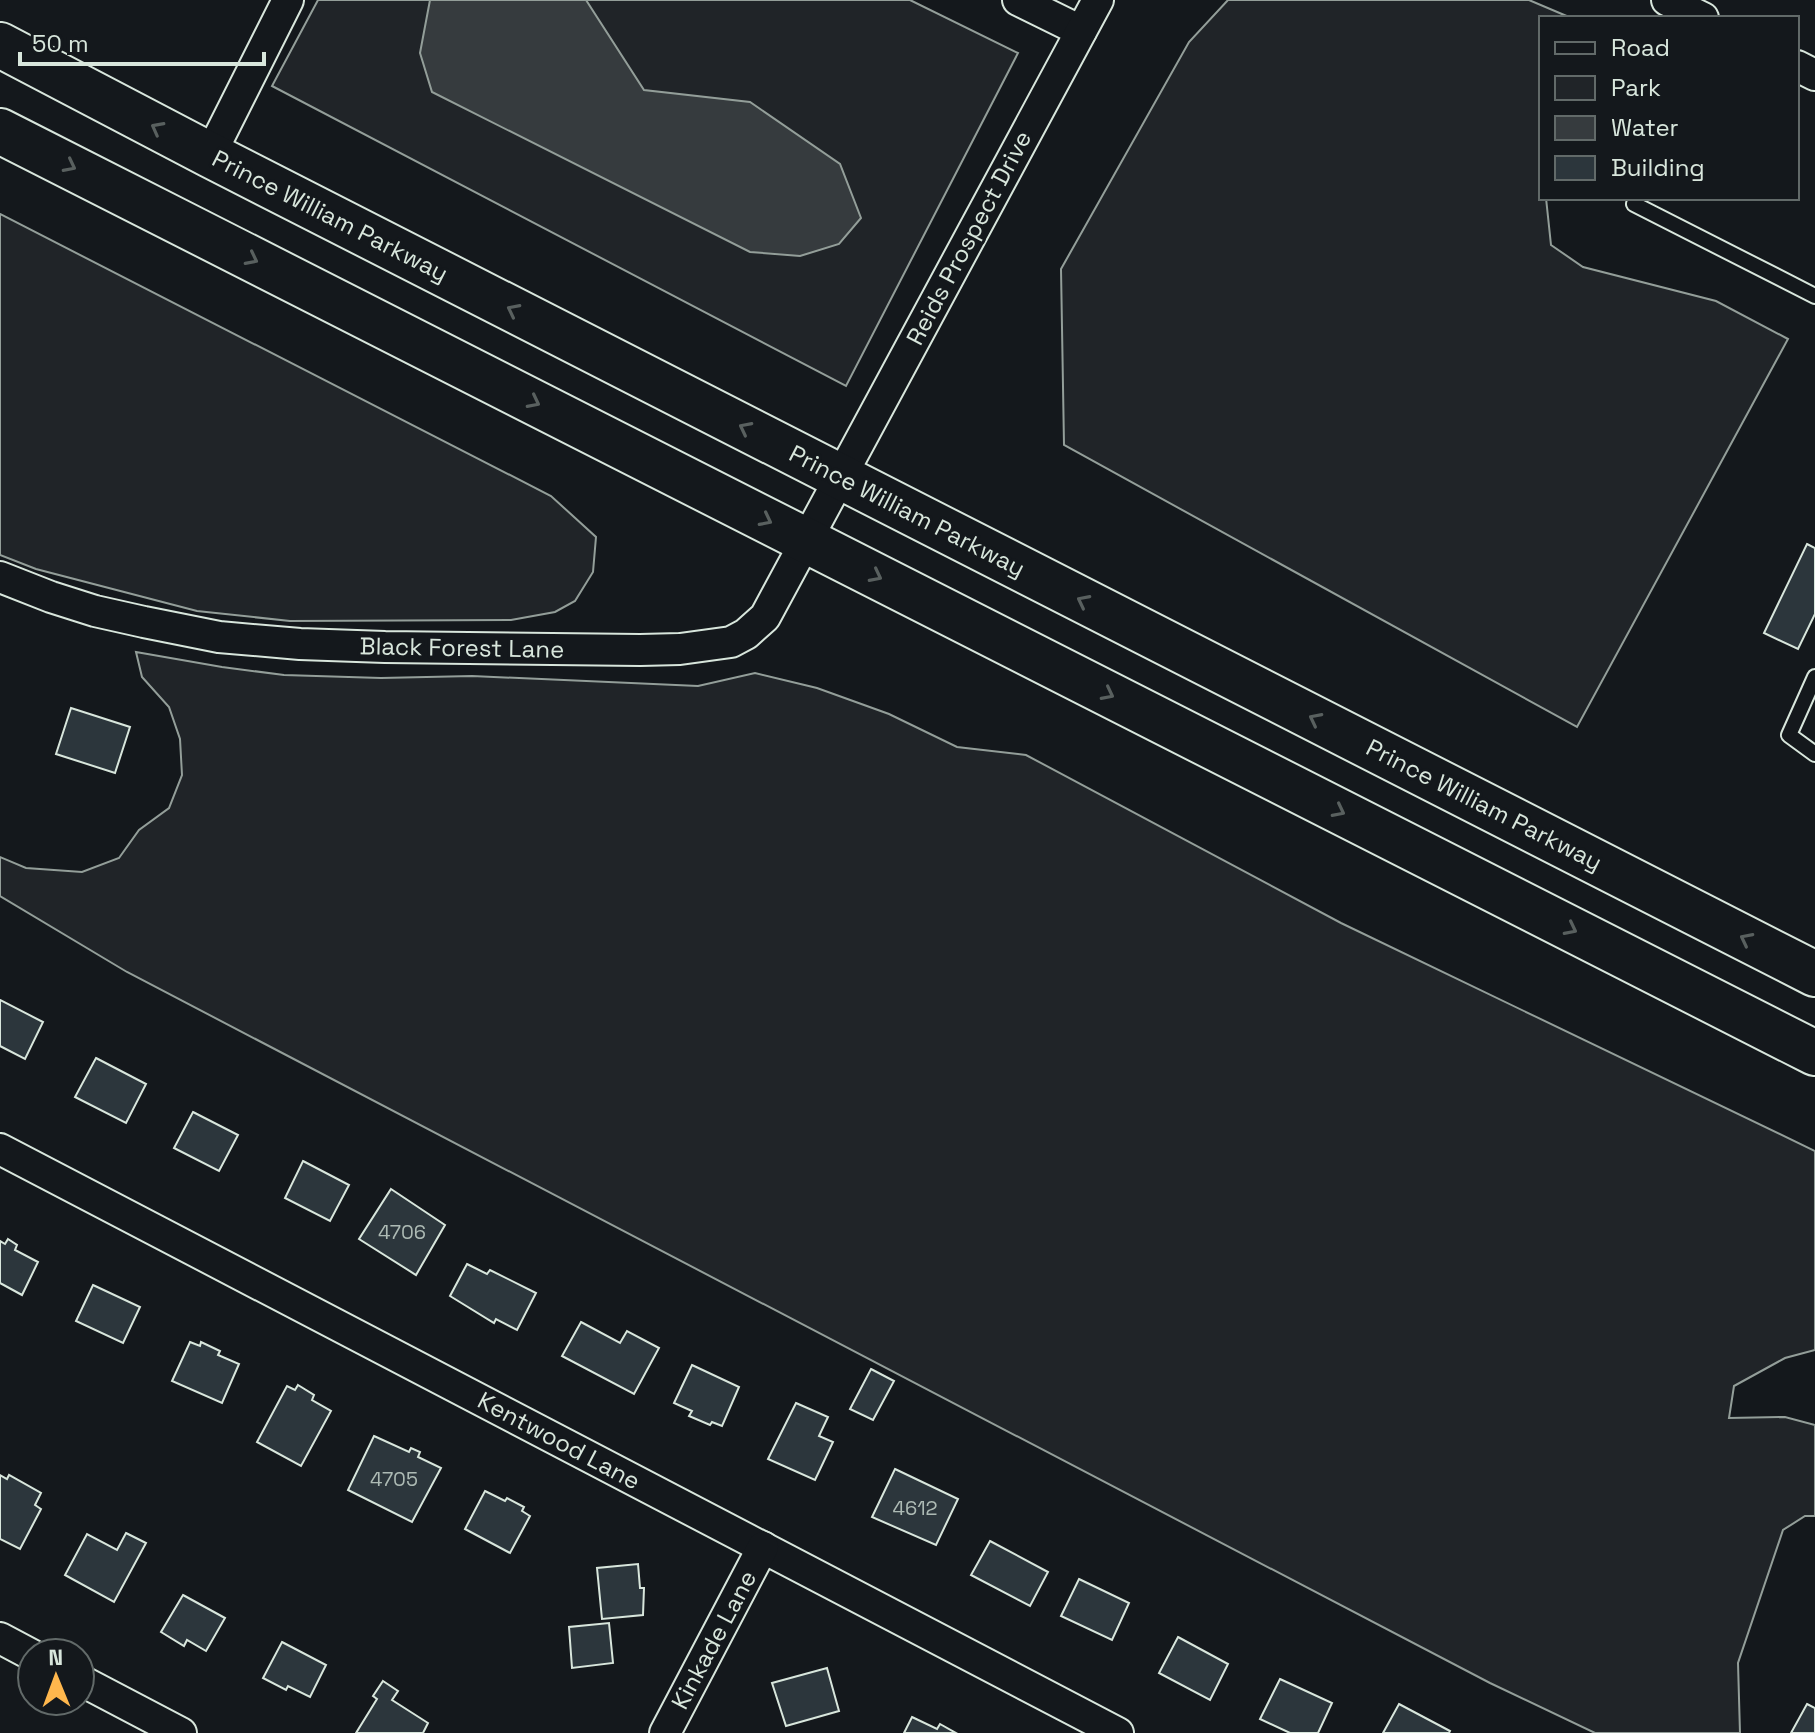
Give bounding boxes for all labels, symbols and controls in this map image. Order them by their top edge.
scale bar [20,16,264,66]
legend [1539,16,1799,200]
text: 50 m [32,28,89,59]
text: Road [1611,32,1670,63]
text: Park [1611,72,1661,103]
text: Water [1611,112,1679,143]
one-way arrow [151,122,166,137]
street label: Reids Prospect Drive [899,125,1038,350]
street label: Prince William Parkway [207,143,453,289]
text: Building [1611,152,1705,183]
one-way arrow [61,157,76,172]
one-way arrow [243,249,258,265]
one-way arrow [507,305,522,320]
one-way arrow [525,392,540,408]
one-way arrow [739,423,754,438]
street label: Prince William Parkway [784,438,1030,584]
one-way arrow [757,510,772,525]
one-way arrow [867,566,882,581]
one-way arrow [1077,596,1092,611]
street label: Black Forest Lane [359,630,565,665]
one-way arrow [1099,684,1114,699]
one-way arrow [1309,714,1324,729]
street label: Prince William Parkway [1361,732,1607,878]
one-way arrow [1331,802,1346,817]
one-way arrow [1563,919,1578,935]
one-way arrow [1739,933,1754,949]
house number: 4706 [378,1219,426,1245]
street label: Kentwood Lane [473,1385,646,1496]
house number: 4705 [370,1466,418,1492]
house number: 4612 [892,1495,938,1521]
street label: Kinkade Lane [664,1565,763,1715]
north arrow [16,1637,96,1717]
text: N [48,1643,63,1671]

